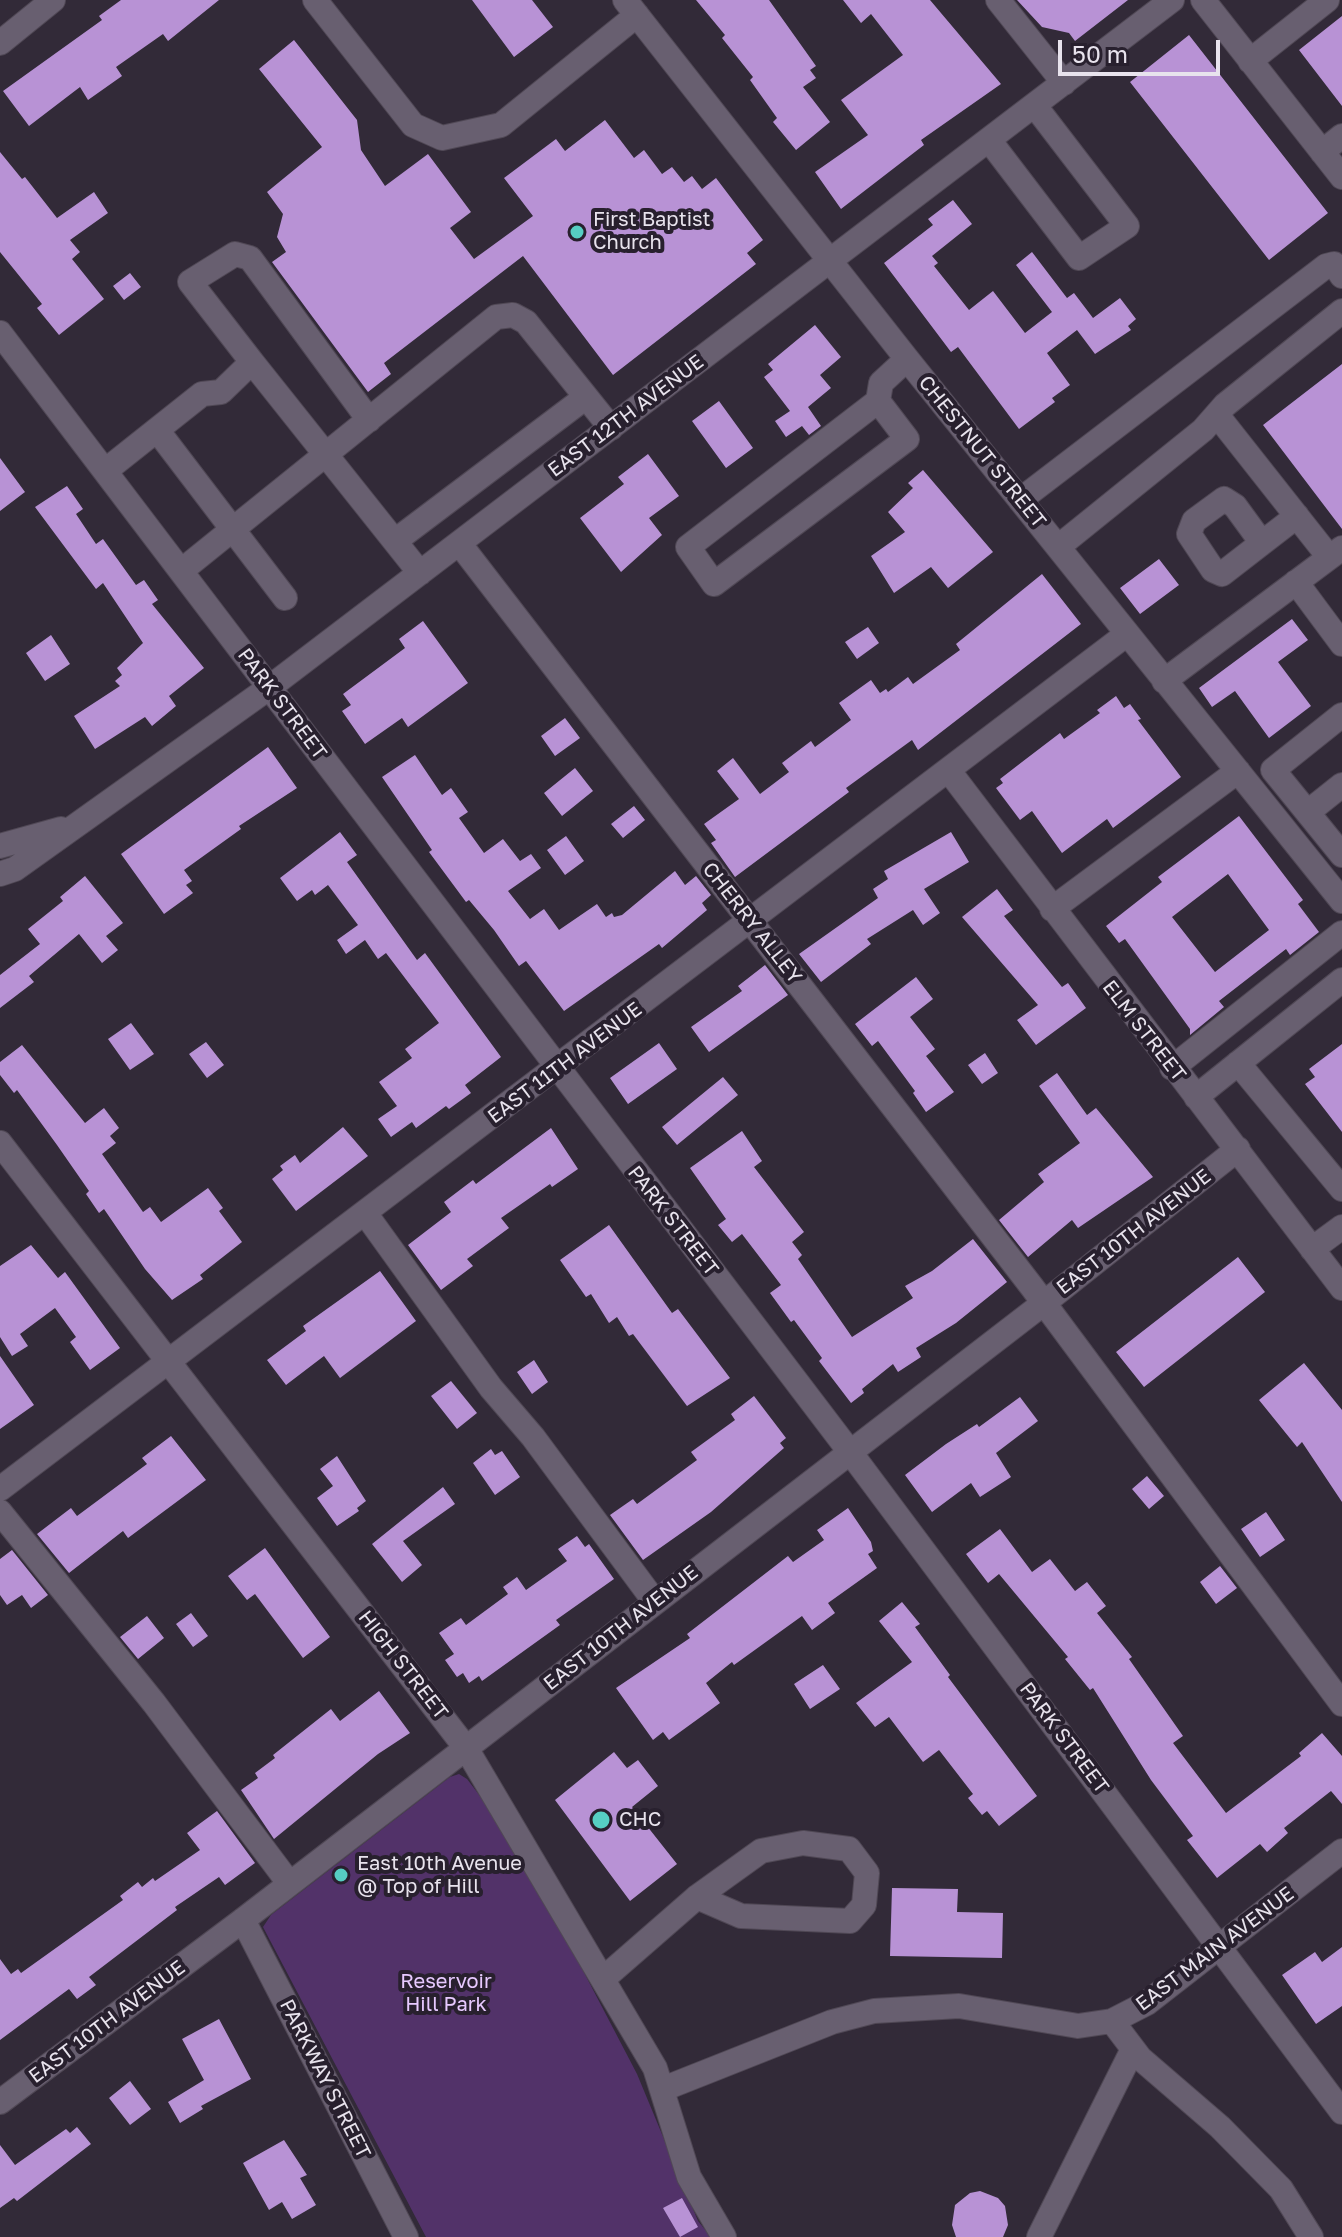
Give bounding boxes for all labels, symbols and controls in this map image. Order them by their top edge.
scale bar [1062,24,1224,74]
text: 50 m [1072,39,1128,68]
place label: First Baptist Church [593,208,711,255]
marker: First Baptist Church [568,223,586,241]
street label: EAST 12TH AVENUE [544,350,708,482]
street label: CHESTNUT STREET [913,371,1051,533]
street label: PARK STREET [232,644,332,764]
street label: CHERRY ALLEY [697,858,807,988]
street label: ELM STREET [1097,976,1191,1086]
street label: EAST 11TH AVENUE [483,997,647,1129]
street label: PARK STREET [623,1161,723,1281]
street label: EAST 10TH AVENUE [1052,1164,1216,1300]
street label: EAST 10TH AVENUE [539,1560,703,1696]
street label: HIGH STREET [353,1606,453,1724]
street label: PARK STREET [1014,1678,1114,1798]
place label: CHC [619,1808,661,1832]
marker: CHC [590,1809,612,1831]
place label: East 10th Avenue @ Top of Hill [357,1852,522,1899]
marker: East 10th Avenue @ Top of Hill [332,1866,350,1884]
street label: EAST MAIN AVENUE [1131,1882,1299,2016]
street label: EAST 10TH AVENUE [24,1955,190,2089]
park label: Reservoir Hill Park [400,1970,492,2017]
street label: PARKWAY STREET [275,1995,375,2163]

